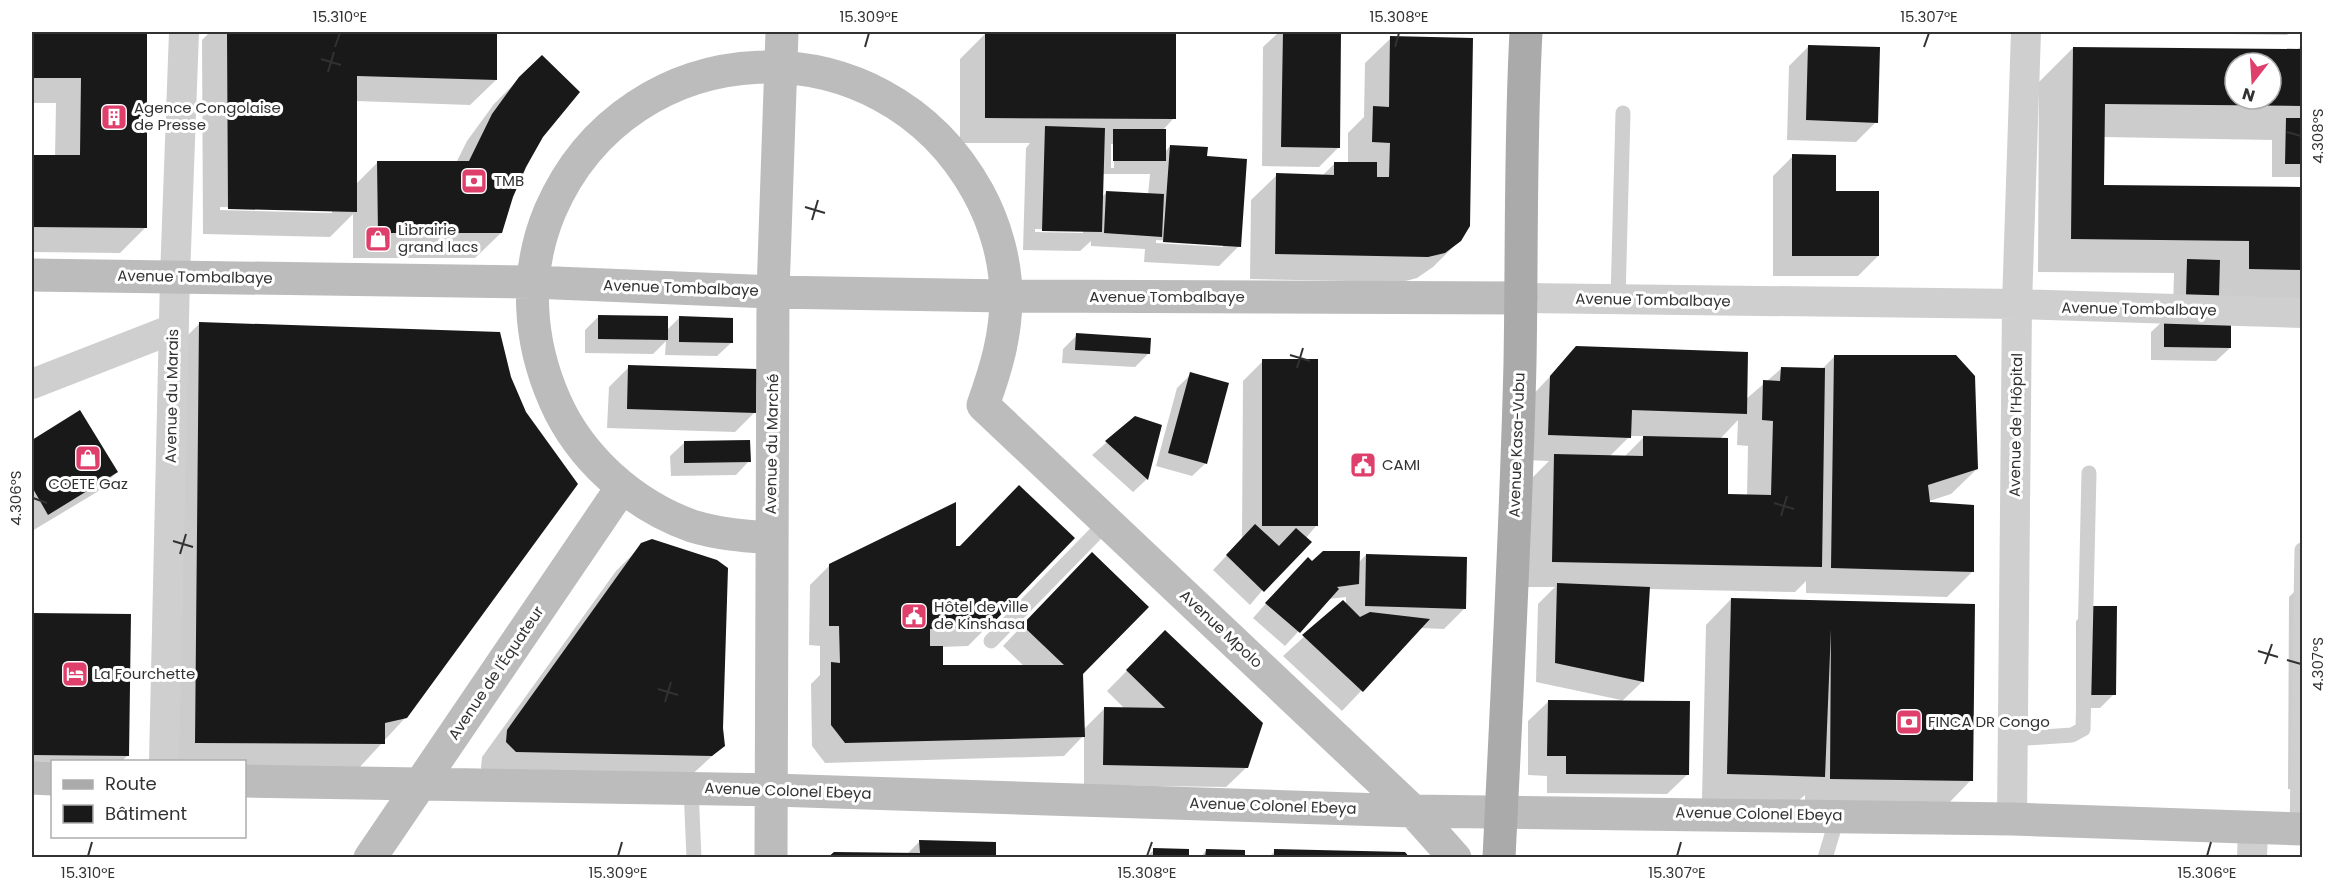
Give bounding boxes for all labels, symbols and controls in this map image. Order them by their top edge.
text: 15.310°E [313,6,367,27]
text: 15.309°E [840,6,898,27]
text: 15.308°E [1370,6,1428,27]
text: 15.307°E [1900,6,1958,27]
north arrow [2223,51,2283,111]
text: N [2240,82,2258,108]
place label: Agence Congolaise de Presse [134,97,281,135]
building icon: Agence Congolaise de Presse [99,102,129,132]
text: 4.308°S [2307,108,2328,164]
bank icon: TMB [459,166,489,196]
place label: TMB [494,170,524,191]
place label: Librairie grand lacs [398,219,479,257]
shop icon: Librairie grand lacs [363,224,393,254]
street label: Avenue Tombalbaye [117,265,273,288]
street label: Avenue Tombalbaye [603,274,759,301]
street label: Avenue Tombalbaye [1089,286,1245,307]
street label: Avenue Tombalbaye [1575,288,1731,311]
street label: Avenue Tombalbaye [2061,297,2217,320]
street label: Avenue du Marais [160,328,183,463]
street label: Avenue de l’Hôpital [2004,353,2027,497]
street label: Avenue Kasa-Vubu [1503,372,1530,518]
street label: Avenue du Marché [760,373,783,515]
shop icon: COETE Gaz [73,443,103,473]
public building icon: CAMI [1348,450,1378,480]
place label: CAMI [1382,454,1420,475]
text: 4.306°S [5,470,26,526]
place label: COETE Gaz [48,473,128,494]
street label: Avenue Mpolo [1175,585,1267,673]
place label: Hôtel de ville de Kinshasa [934,596,1029,634]
street label: Avenue de l'Équateur [443,601,549,744]
public building icon: Hôtel de ville de Kinshasa [899,601,929,631]
text: 4.307°S [2307,637,2328,691]
hotel icon: La Fourchette [60,659,90,689]
place label: La Fourchette [94,663,195,684]
bank icon: FINCA DR Congo [1894,707,1924,737]
place label: FINCA DR Congo [1928,711,2050,732]
legend [51,760,246,838]
text: Route [105,771,157,796]
street label: Avenue Colonel Ebeya [704,777,872,804]
street label: Avenue Colonel Ebeya [1189,792,1357,819]
text: Bâtiment [105,801,187,826]
street label: Avenue Colonel Ebeya [1675,802,1843,825]
text: 15.310°E [61,862,115,883]
text: 15.309°E [589,862,647,883]
text: 15.308°E [1118,862,1176,883]
text: 15.307°E [1648,862,1706,883]
text: 15.306°E [2178,862,2237,883]

